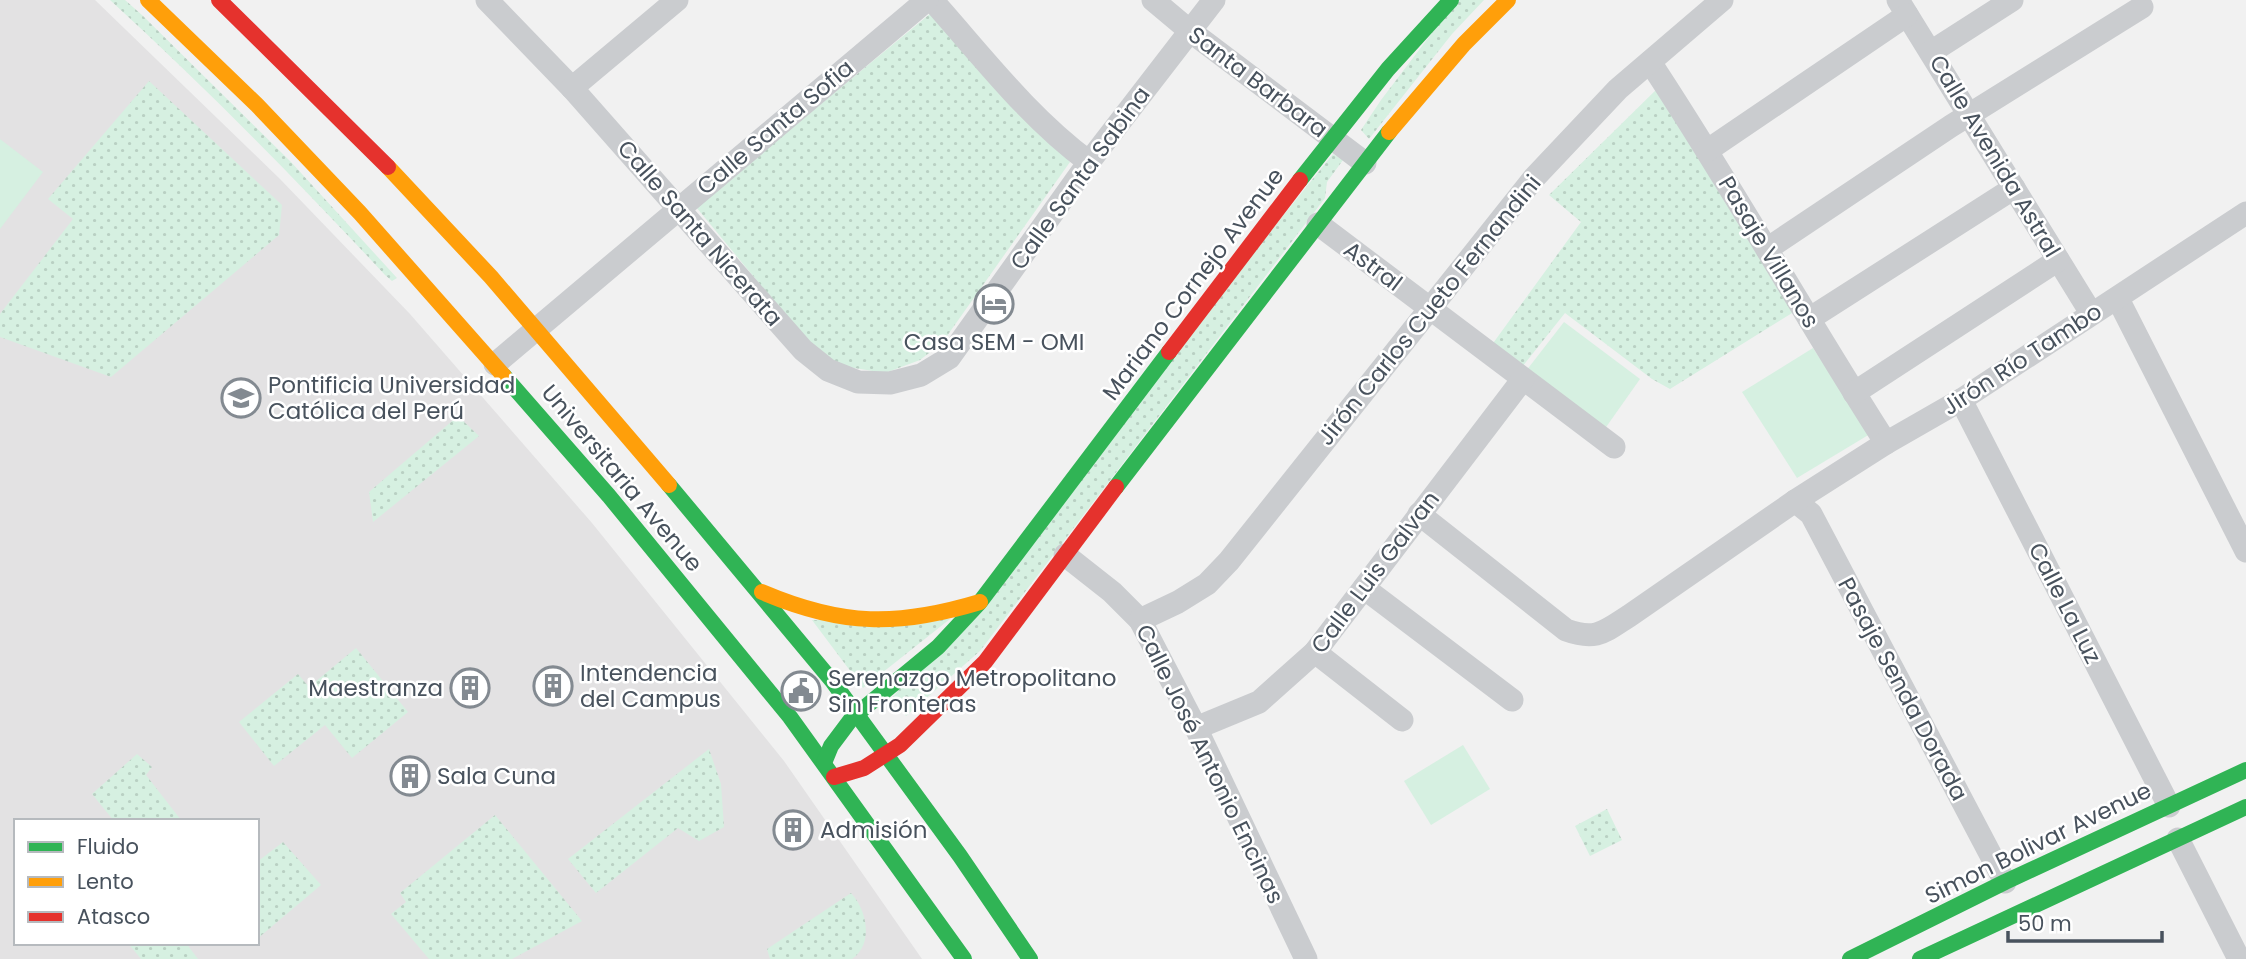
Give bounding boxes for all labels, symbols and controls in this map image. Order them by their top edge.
street label: Santa Barbara [1182,19,1334,145]
street label: Calle Avenida Astral [1922,49,2068,263]
street label: Calle Santa Sofia [690,52,860,202]
street label: Calle Santa Sabina [1003,80,1157,276]
street label: Calle Santa Nicerata [610,133,790,333]
street label: Mariano Cornejo Avenue [1095,161,1291,407]
street label: Jirón Carlos Cueto Fernandini [1310,168,1548,452]
street label: Pasaje Villanos [1711,170,1827,334]
street label: Astral [1337,233,1409,299]
hotel icon: Casa SEM - OMI [973,283,1015,325]
street label: Jirón Río Tambo [1936,295,2108,423]
place label: Casa SEM - OMI [904,326,1084,358]
place label: Pontificia Universidad Católica del Perú [268,369,515,427]
school or university icon: Pontificia Universidad Católica del Perú [220,377,262,419]
street label: Universitaria Avenue [534,378,710,578]
street label: Calle Luis Galvan [1303,484,1447,660]
street label: Calle La Luz [2021,537,2109,669]
street label: Pasaje Senda Dorada [1831,572,1975,806]
street label: Calle José Antonio Encinas [1128,619,1292,909]
place label: Intendencia del Campus [580,657,721,715]
place label: Serenazgo Metropolitano Sin Fronteras [828,662,1116,720]
building icon: Intendencia del Campus [532,665,574,707]
building icon: Maestranza [449,667,491,709]
public building icon: Serenazgo Metropolitano Sin Fronteras [780,670,822,712]
place label: Maestranza [308,672,443,704]
building icon: Sala Cuna [389,755,431,797]
place label: Sala Cuna [437,760,556,792]
street label: Simon Bolivar Avenue [1919,774,2157,912]
building icon: Admisión [772,809,814,851]
place label: Admisión [820,814,928,846]
legend [14,819,259,945]
text: Fluido [77,832,139,861]
text: Lento [77,867,134,896]
scale bar [2008,900,2162,944]
text: Atasco [77,902,150,931]
text: 50 m [2018,909,2072,938]

